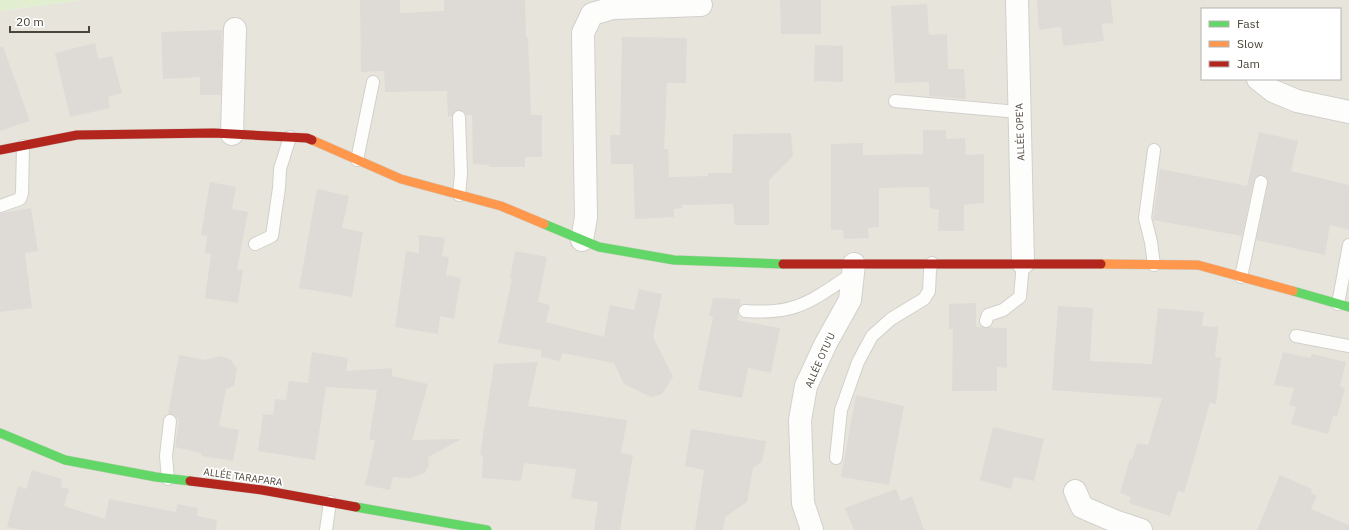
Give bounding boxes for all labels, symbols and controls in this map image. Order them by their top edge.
scale bar [10,8,89,34]
legend [1201,8,1341,80]
text: 20 m [16,14,44,29]
text: Fast [1237,16,1260,31]
text: Slow [1237,36,1263,51]
text: Jam [1237,56,1260,71]
street label: ALLÉE OPE'A [1012,102,1028,161]
street label: ALLÉE OTU'U [802,330,838,390]
street label: ALLÉE TARAPARA [203,465,284,489]

